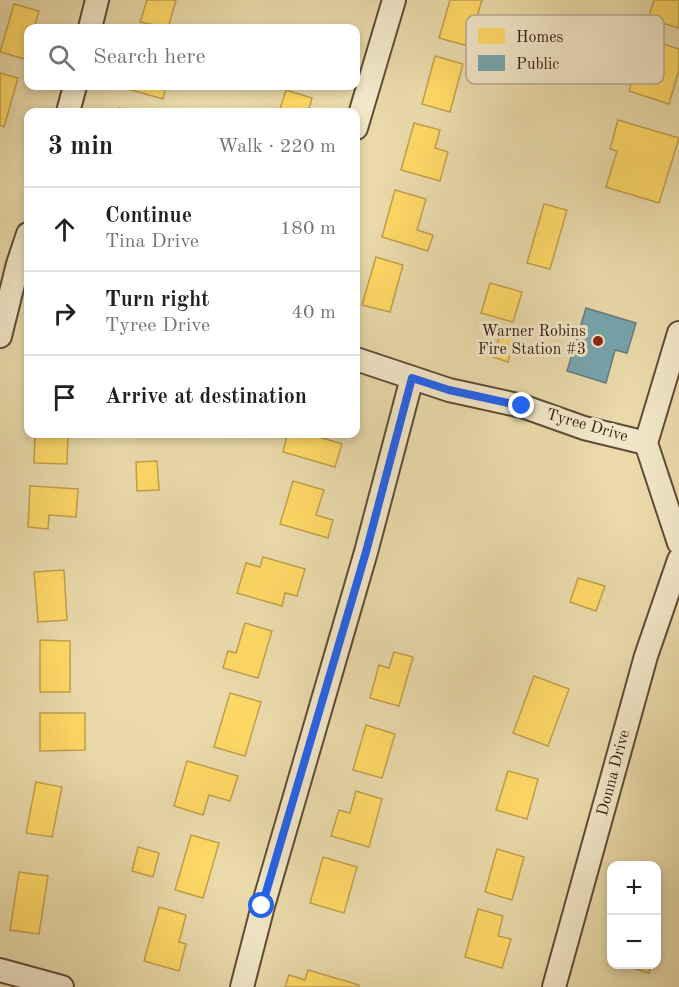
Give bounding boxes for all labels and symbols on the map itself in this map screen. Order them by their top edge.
legend [466,15,664,84]
text: Homes [516,30,564,46]
text: Public [516,57,559,73]
place label: Warner Robins Fire Station #3 [478,324,586,358]
marker: Warner Robins Fire Station #3 [591,334,605,348]
route end [508,392,534,418]
street label: Tyree Drive [544,407,630,445]
street label: Donna Drive [595,728,633,818]
route start [248,892,274,918]

